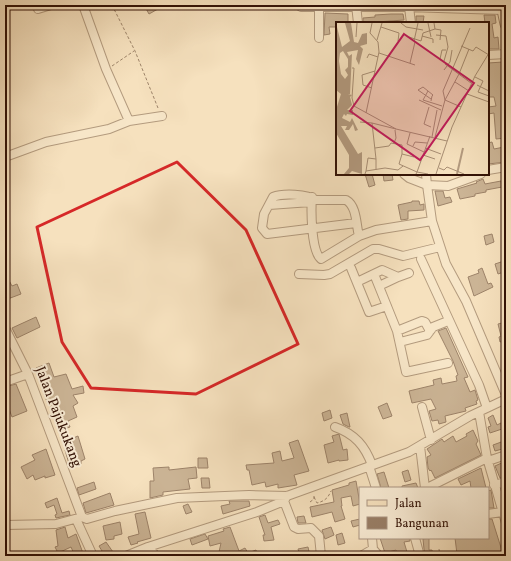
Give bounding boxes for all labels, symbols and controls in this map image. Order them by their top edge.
inset map [336,22,489,175]
street label: Jalan Pajukukang [30,364,86,470]
legend [359,487,489,539]
text: Jalan [395,496,422,512]
text: Bangunan [395,516,449,532]

